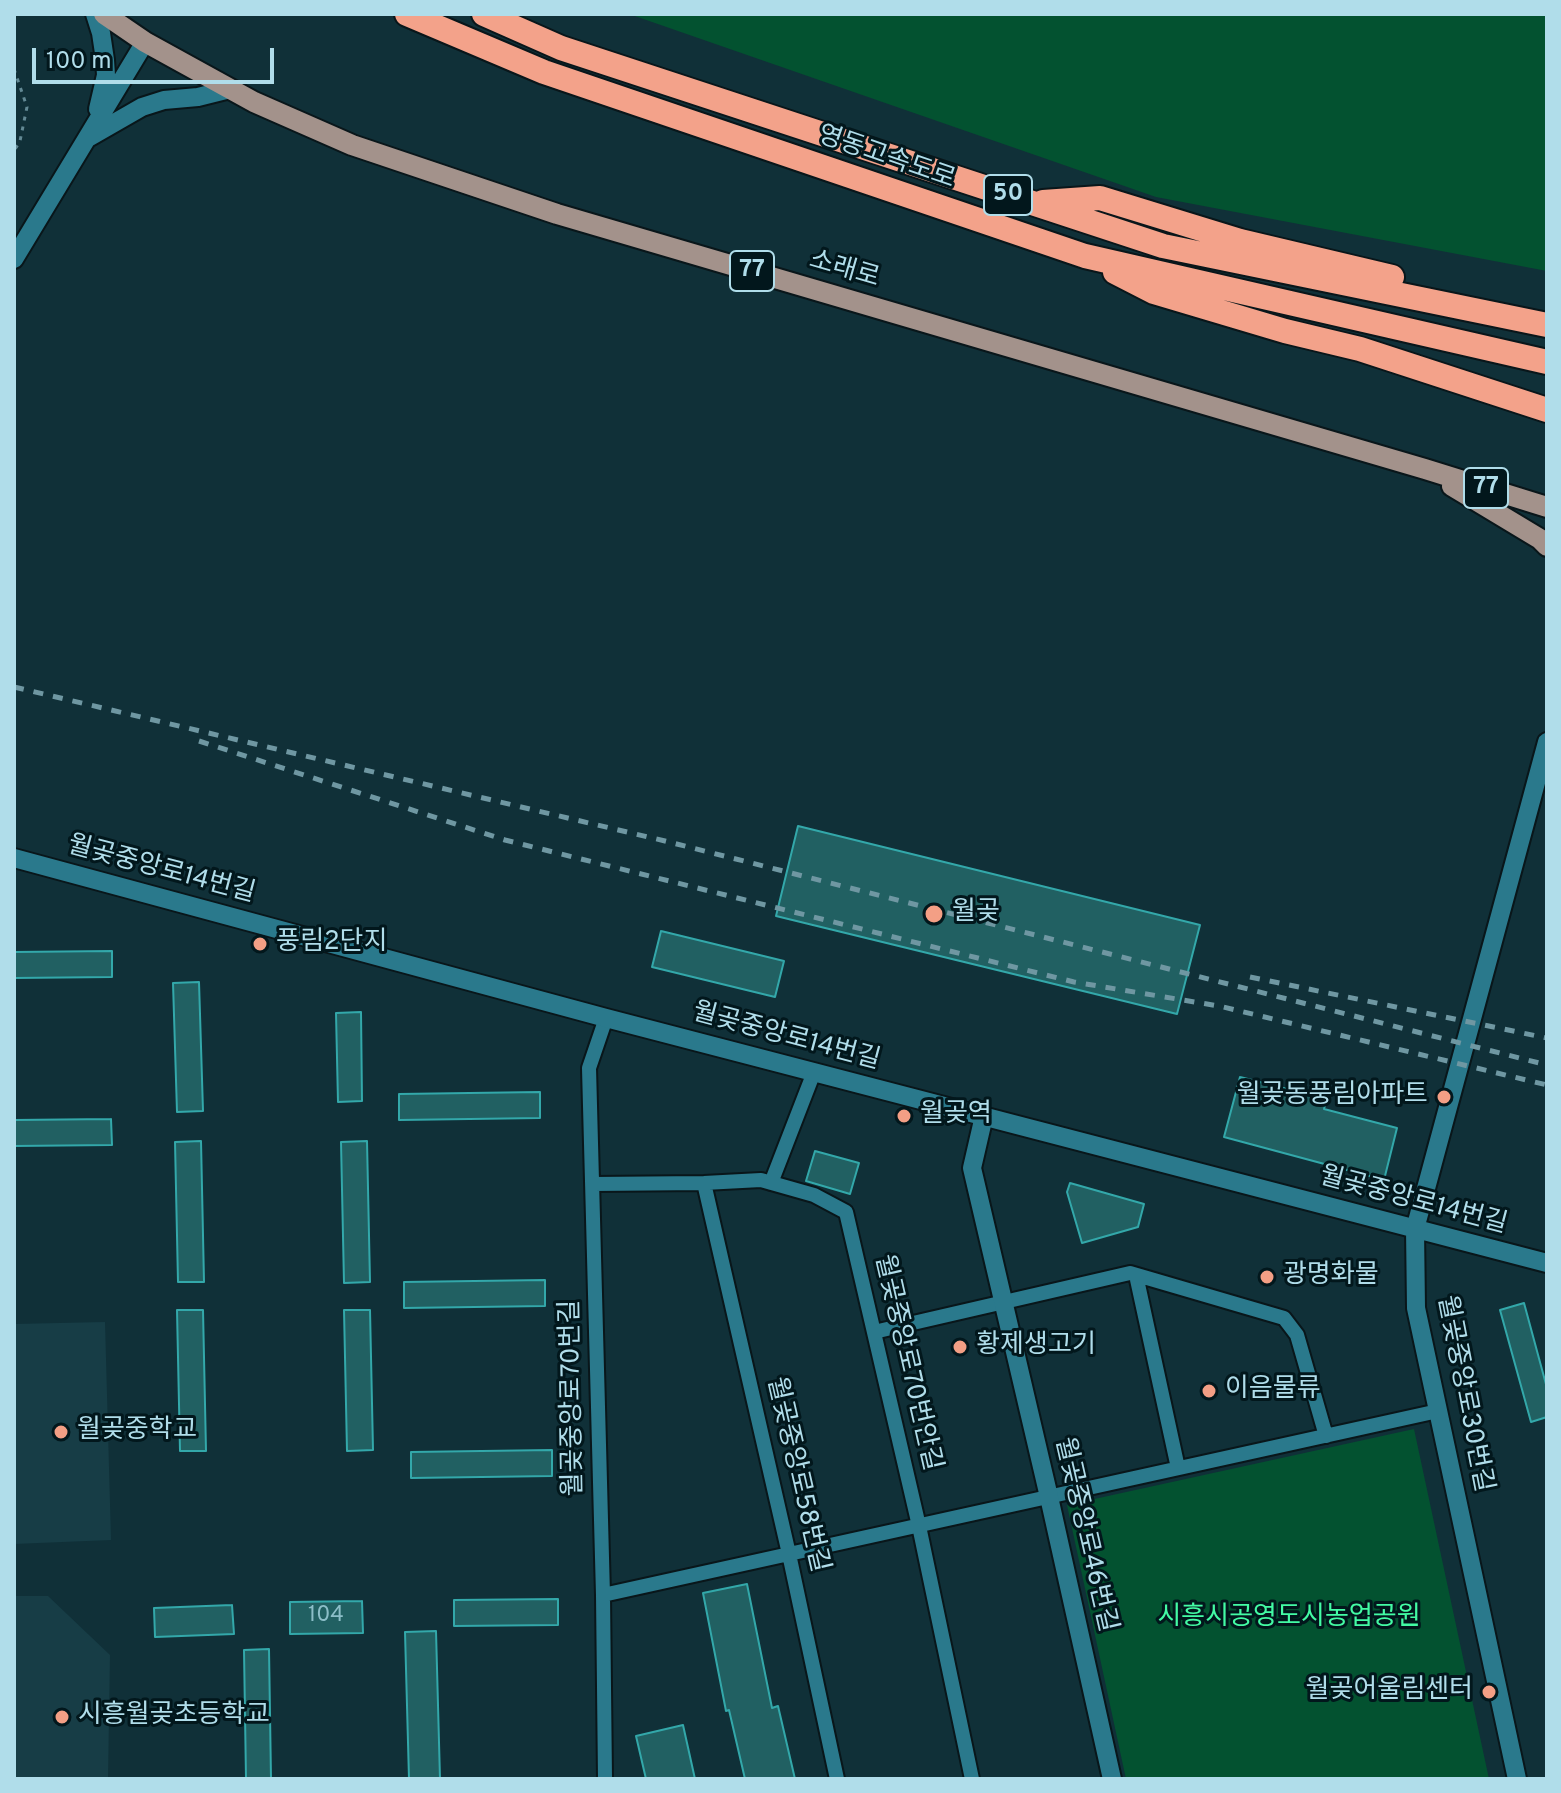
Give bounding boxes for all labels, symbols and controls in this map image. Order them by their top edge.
scale bar [36,32,278,82]
text: 100 m [46,47,112,77]
street label: 영동고속도로 [813,121,959,197]
road number: 50 [984,175,1032,215]
street label: 소래로 [805,246,883,296]
road number: 77 [730,251,774,291]
road number: 77 [1464,468,1508,508]
street label: 월곶중앙로14번길 [64,831,258,911]
place label: 월곶 [952,898,1000,930]
marker: 월곶 [923,903,945,925]
place label: 풍림2단지 [276,928,388,960]
marker: 풍림2단지 [251,935,269,953]
street label: 월곶중앙로14번길 [689,998,883,1078]
place label: 월곶동풍림아파트 [1237,1081,1428,1113]
marker: 월곶동풍림아파트 [1435,1088,1453,1106]
place label: 월곶역 [920,1100,992,1132]
marker: 월곶역 [895,1107,913,1125]
street label: 월곶중앙로14번길 [1316,1162,1510,1242]
street label: 월곶중앙로70번안길 [866,1252,946,1474]
place label: 광명화물 [1283,1261,1379,1293]
marker: 광명화물 [1258,1268,1276,1286]
street label: 월곶중앙로30번길 [1429,1293,1497,1495]
street label: 월곶중앙로70번길 [557,1299,591,1497]
place label: 황제생고기 [976,1331,1096,1363]
marker: 황제생고기 [951,1338,969,1356]
street label: 월곶중앙로58번길 [758,1374,834,1576]
place label: 이음물류 [1225,1375,1321,1407]
marker: 이음물류 [1200,1382,1218,1400]
place label: 월곶중학교 [77,1416,197,1448]
marker: 월곶중학교 [52,1423,70,1441]
street label: 월곶중앙로46번길 [1046,1434,1122,1636]
park label: 시흥시공영도시농업공원 [1157,1603,1421,1635]
house number: 104 [308,1604,344,1630]
place label: 월곶어울림센터 [1306,1676,1473,1708]
marker: 월곶어울림센터 [1480,1683,1498,1701]
place label: 시흥월곶초등학교 [78,1701,269,1733]
marker: 시흥월곶초등학교 [53,1708,71,1726]

